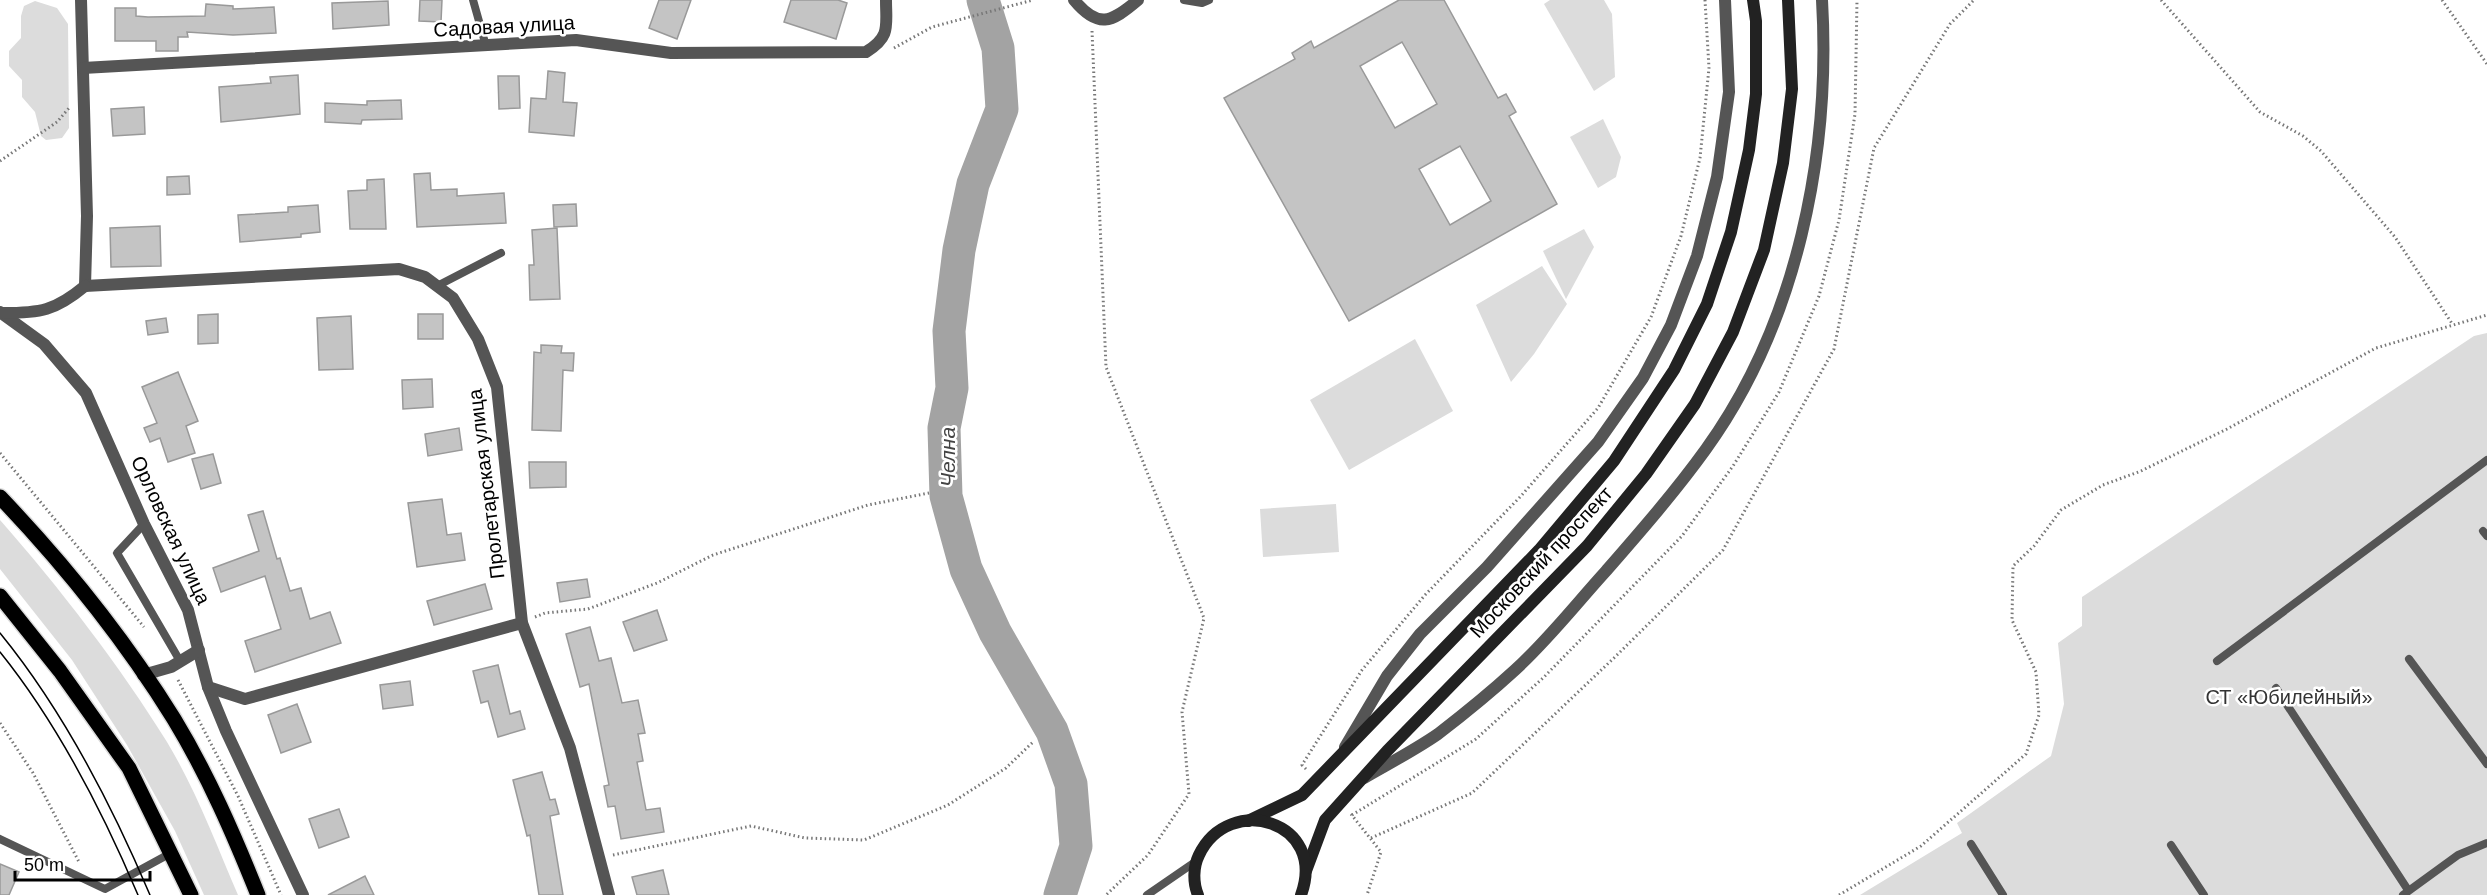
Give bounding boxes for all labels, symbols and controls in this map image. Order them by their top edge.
street label: Садовая улица [433,11,576,41]
street label: Пролетарская улица [463,387,509,580]
water label: Челна [936,427,959,487]
street label: Орловская улица [127,452,215,608]
street label: Московский проспект [1465,482,1617,642]
park label: СТ «Юбилейный» [2205,686,2373,708]
scale bar [15,844,150,882]
text: 50 m [24,855,64,875]

